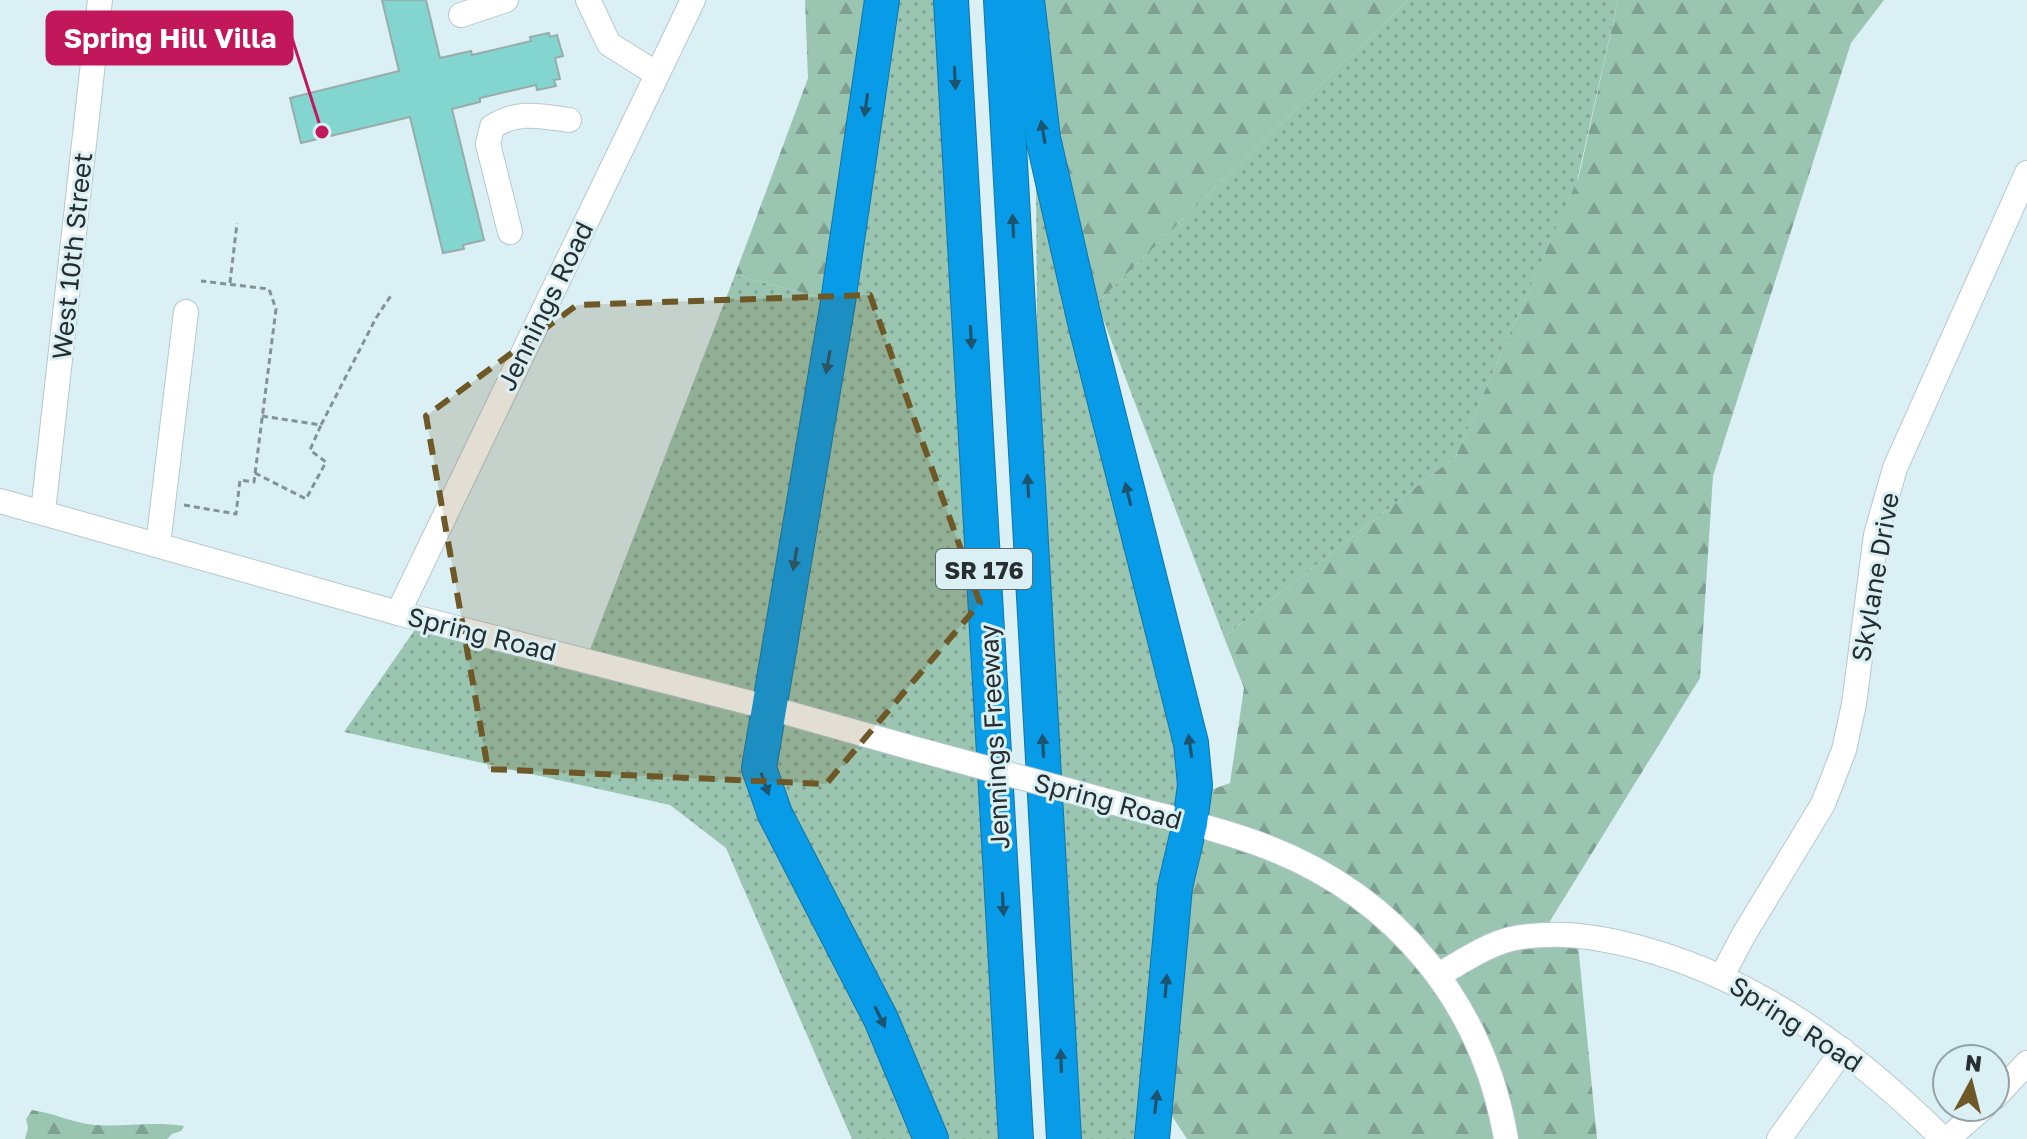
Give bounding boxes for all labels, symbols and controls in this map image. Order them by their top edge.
callout: Spring Hill Villa [47,12,292,64]
text: Spring Hill Villa [64,21,277,54]
one-way arrow [949,66,962,91]
one-way arrow [859,93,872,118]
one-way arrow [1036,119,1048,144]
street label: West 10th Street [46,151,98,361]
one-way arrow [1007,213,1020,238]
street label: Jennings Road [491,216,599,396]
one-way arrow [965,325,978,350]
one-way arrow [821,350,834,375]
one-way arrow [1021,473,1034,498]
one-way arrow [1122,481,1134,506]
street label: Skylane Drive [1845,490,1905,664]
one-way arrow [788,547,800,572]
road number: SR 176 [936,549,1032,589]
street label: Spring Road [405,601,559,667]
street label: Jennings Freeway [973,623,1015,850]
one-way arrow [1036,733,1049,758]
one-way arrow [1183,733,1196,758]
street label: Spring Road [1031,766,1185,836]
one-way arrow [759,773,771,797]
one-way arrow [997,892,1010,917]
street label: Spring Road [1724,970,1868,1078]
one-way arrow [1160,973,1173,998]
one-way arrow [873,1006,887,1029]
north arrow [1931,1043,2011,1123]
one-way arrow [1055,1048,1068,1073]
text: N [1964,1048,1983,1077]
one-way arrow [1150,1089,1163,1114]

